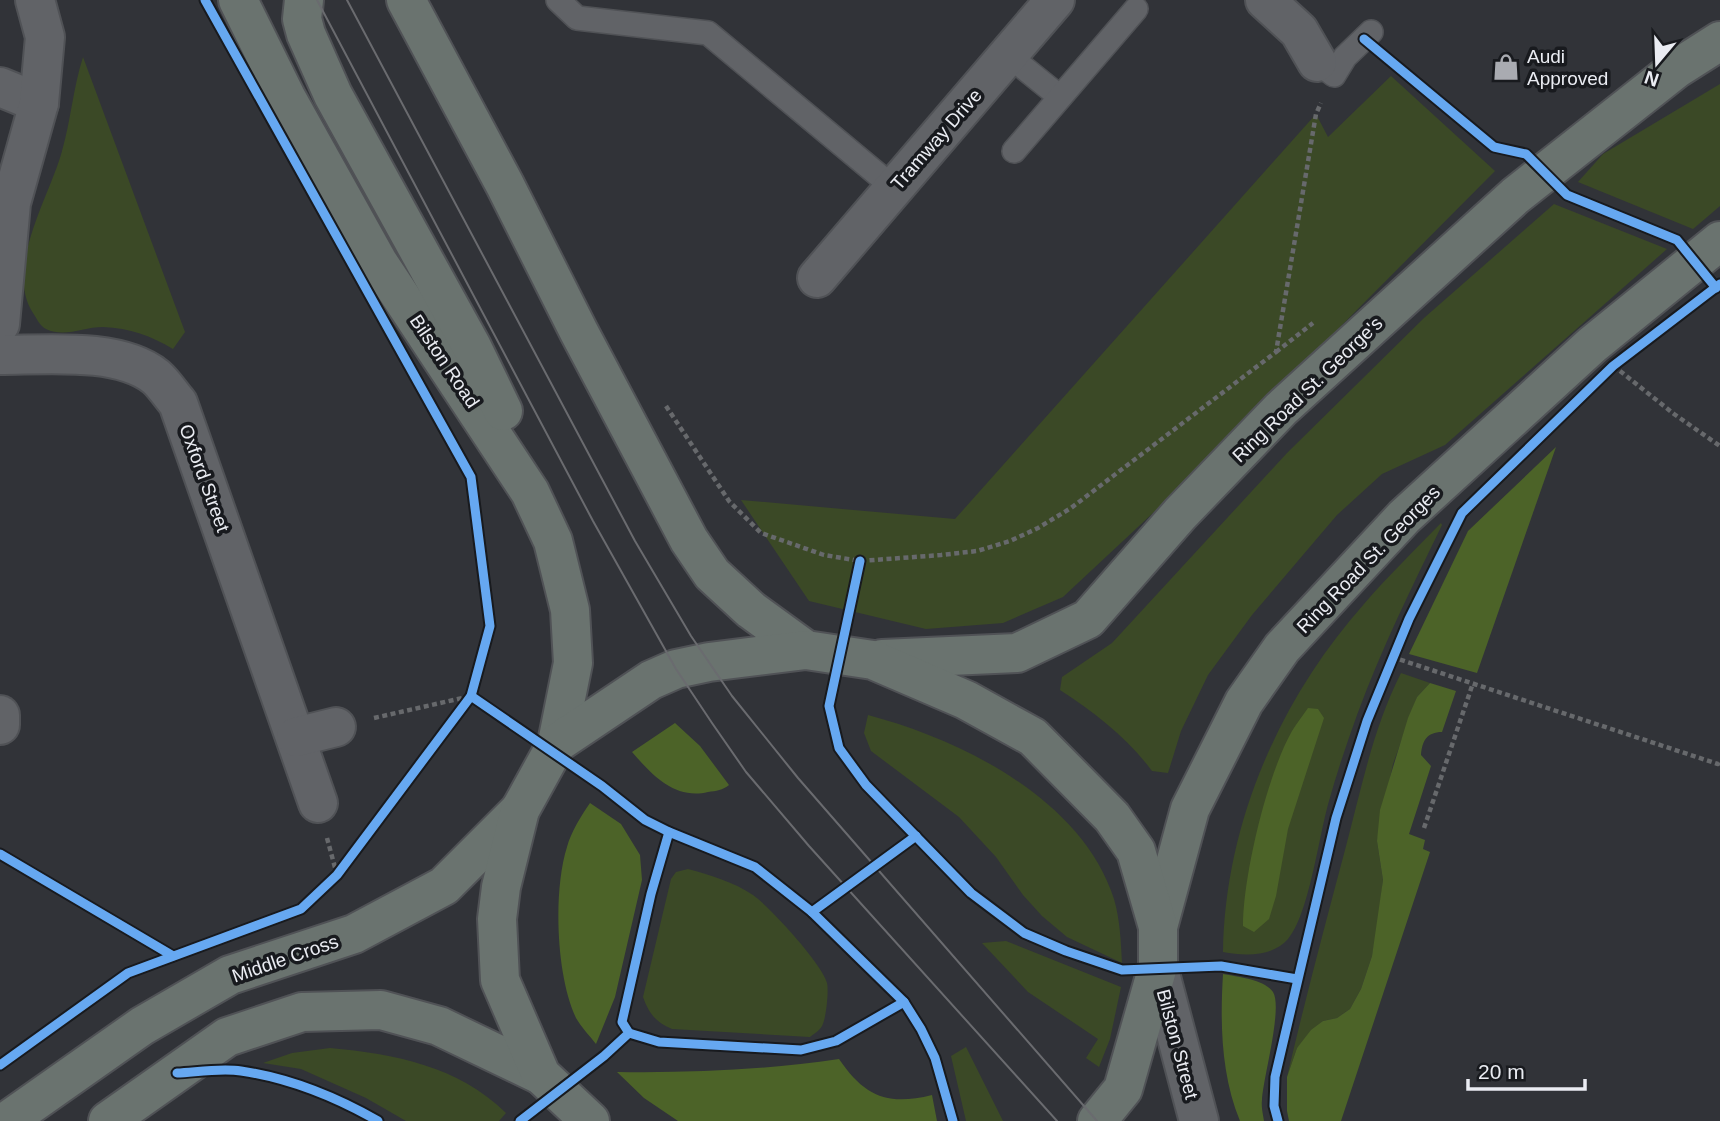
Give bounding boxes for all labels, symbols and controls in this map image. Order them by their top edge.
north arrow [1622,28,1692,98]
place label: Audi Approved [1527,46,1608,89]
shop icon: Audi Approved [1491,52,1521,82]
text: N [1642,66,1662,91]
street label: Tramway Drive [887,85,986,194]
street label: Bilston Road [406,311,483,412]
street label: Ring Road St. George's [1228,312,1387,466]
street label: Oxford Street [175,421,234,536]
street label: Ring Road St. Georges [1293,481,1444,637]
street label: Middle Cross [229,930,341,986]
street label: Bilston Street [1153,987,1202,1102]
scale bar [1468,1048,1585,1092]
text: 20 m [1478,1060,1525,1083]

